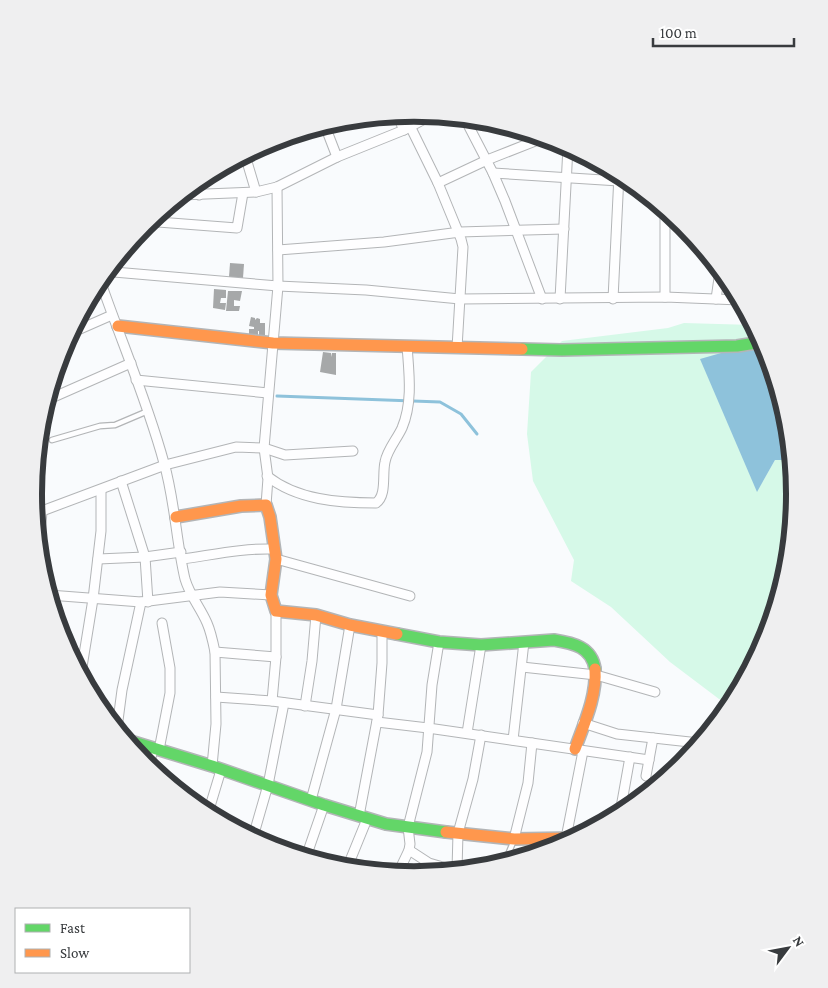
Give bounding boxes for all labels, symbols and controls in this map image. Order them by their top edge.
scale bar [653,15,794,47]
text: 100 m [660,25,697,41]
legend [15,908,190,973]
text: Fast [60,920,86,936]
north arrow [763,923,813,973]
text: N [790,933,809,950]
text: Slow [60,945,90,961]

